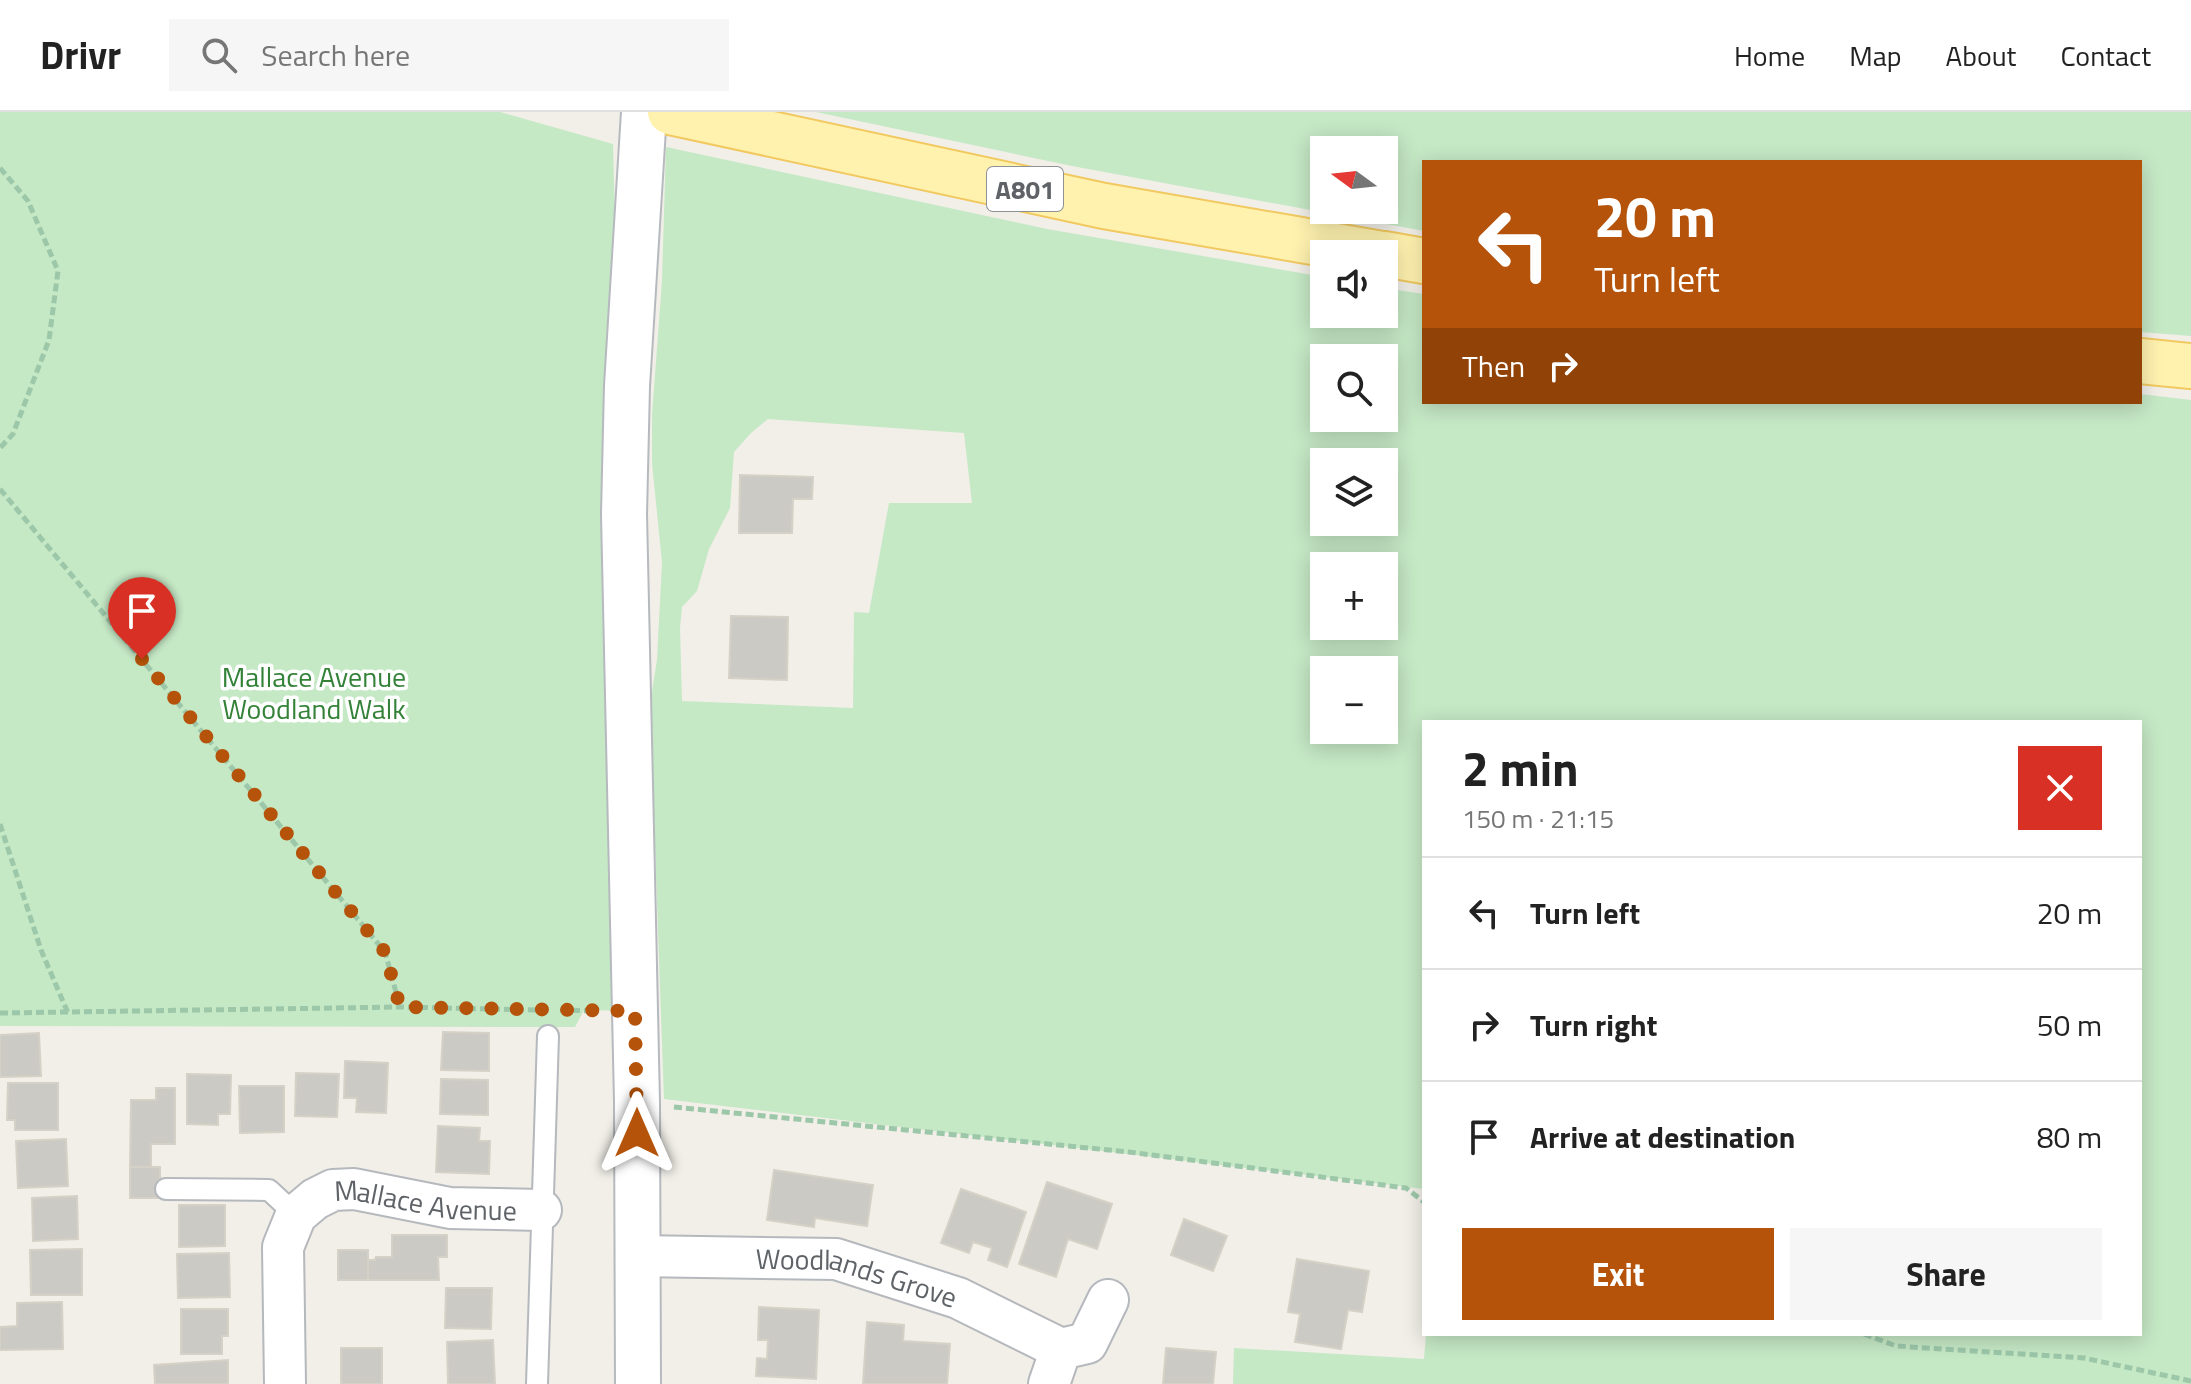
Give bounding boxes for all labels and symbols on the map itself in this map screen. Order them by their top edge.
north arrow [1310,136,1398,224]
road number: A801 [987,167,1063,211]
pin [108,577,176,659]
park label: Mallace Avenue Woodland Walk [222,655,406,730]
position arrow [595,1091,679,1175]
street label: Mallace Avenue [333,1167,517,1231]
street label: Woodlands Grove [755,1236,963,1318]

